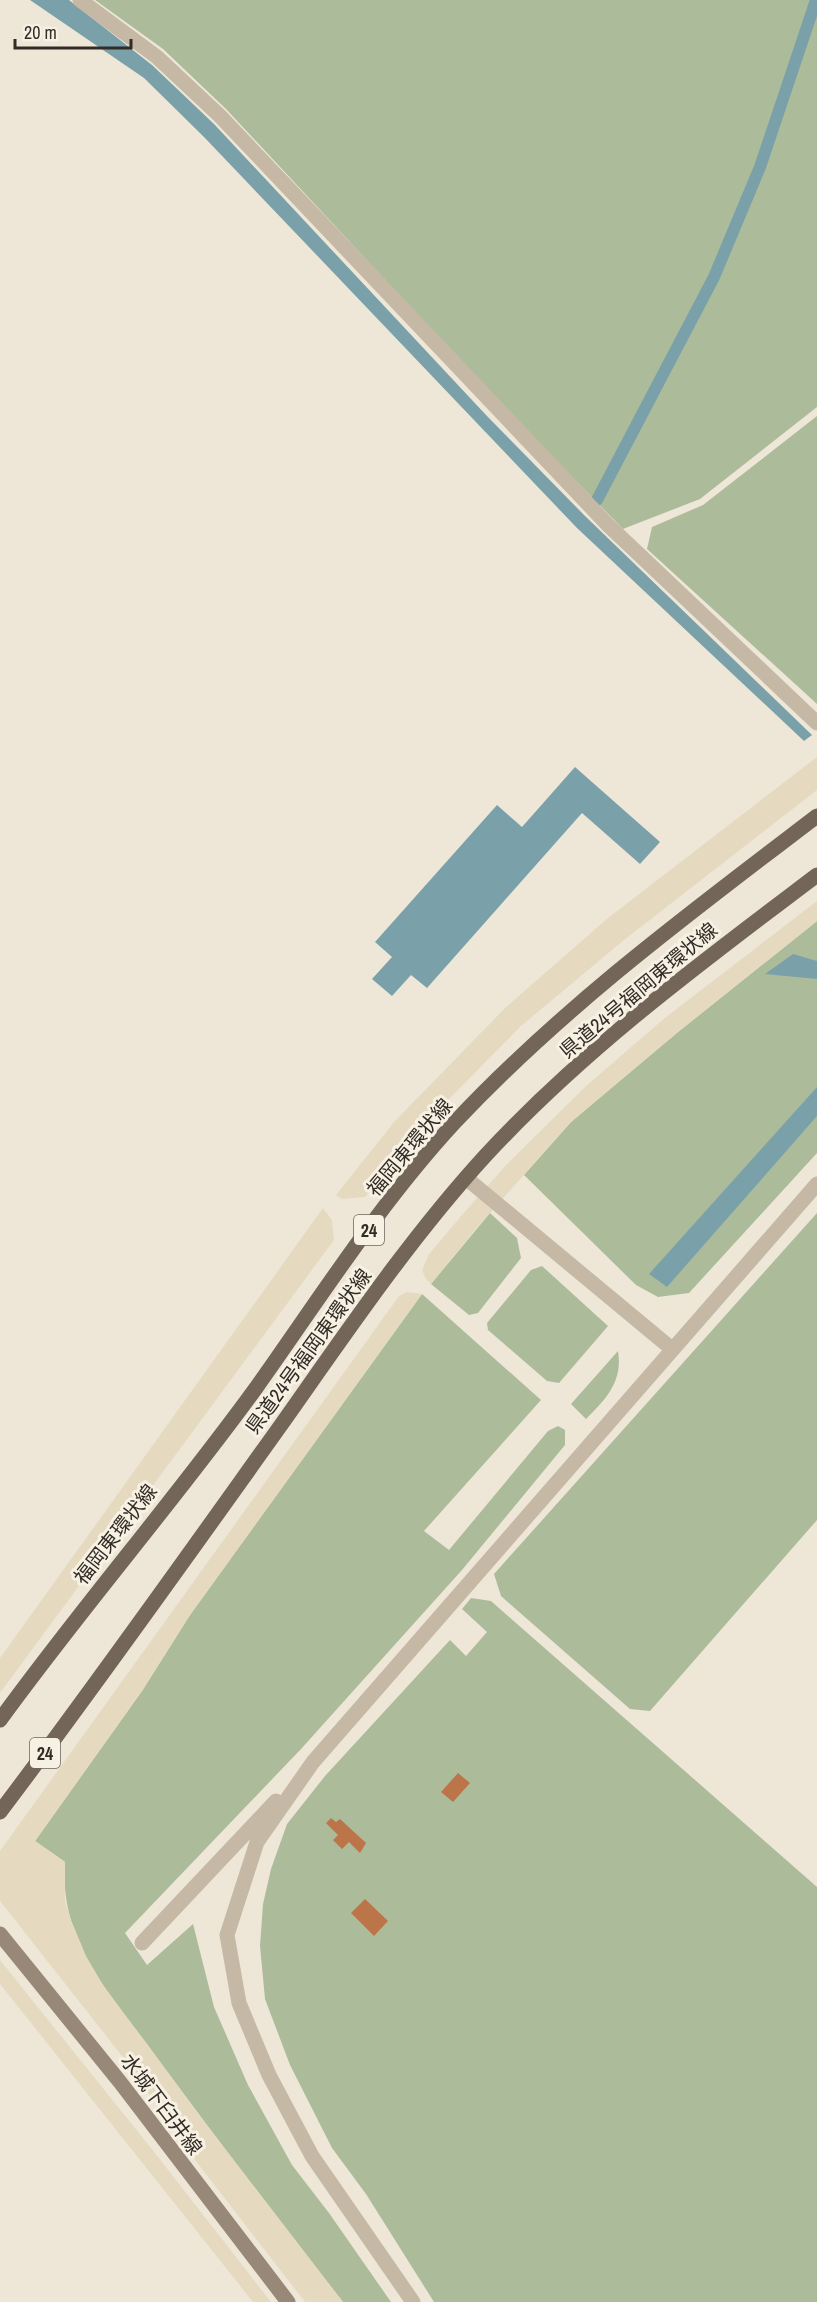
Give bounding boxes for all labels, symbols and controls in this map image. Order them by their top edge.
scale bar [15,12,130,50]
text: 20 m [24,20,57,45]
street label: 県道24号福岡東環状線 [553,916,723,1064]
street label: 福岡東環状線 [360,1092,458,1202]
road number: 24 [354,1215,384,1245]
street label: 県道24号福岡東環状線 [239,1263,377,1439]
street label: 福岡東環状線 [67,1478,163,1590]
road number: 24 [30,1738,60,1768]
street label: 水城下臼井線 [115,2048,209,2160]

